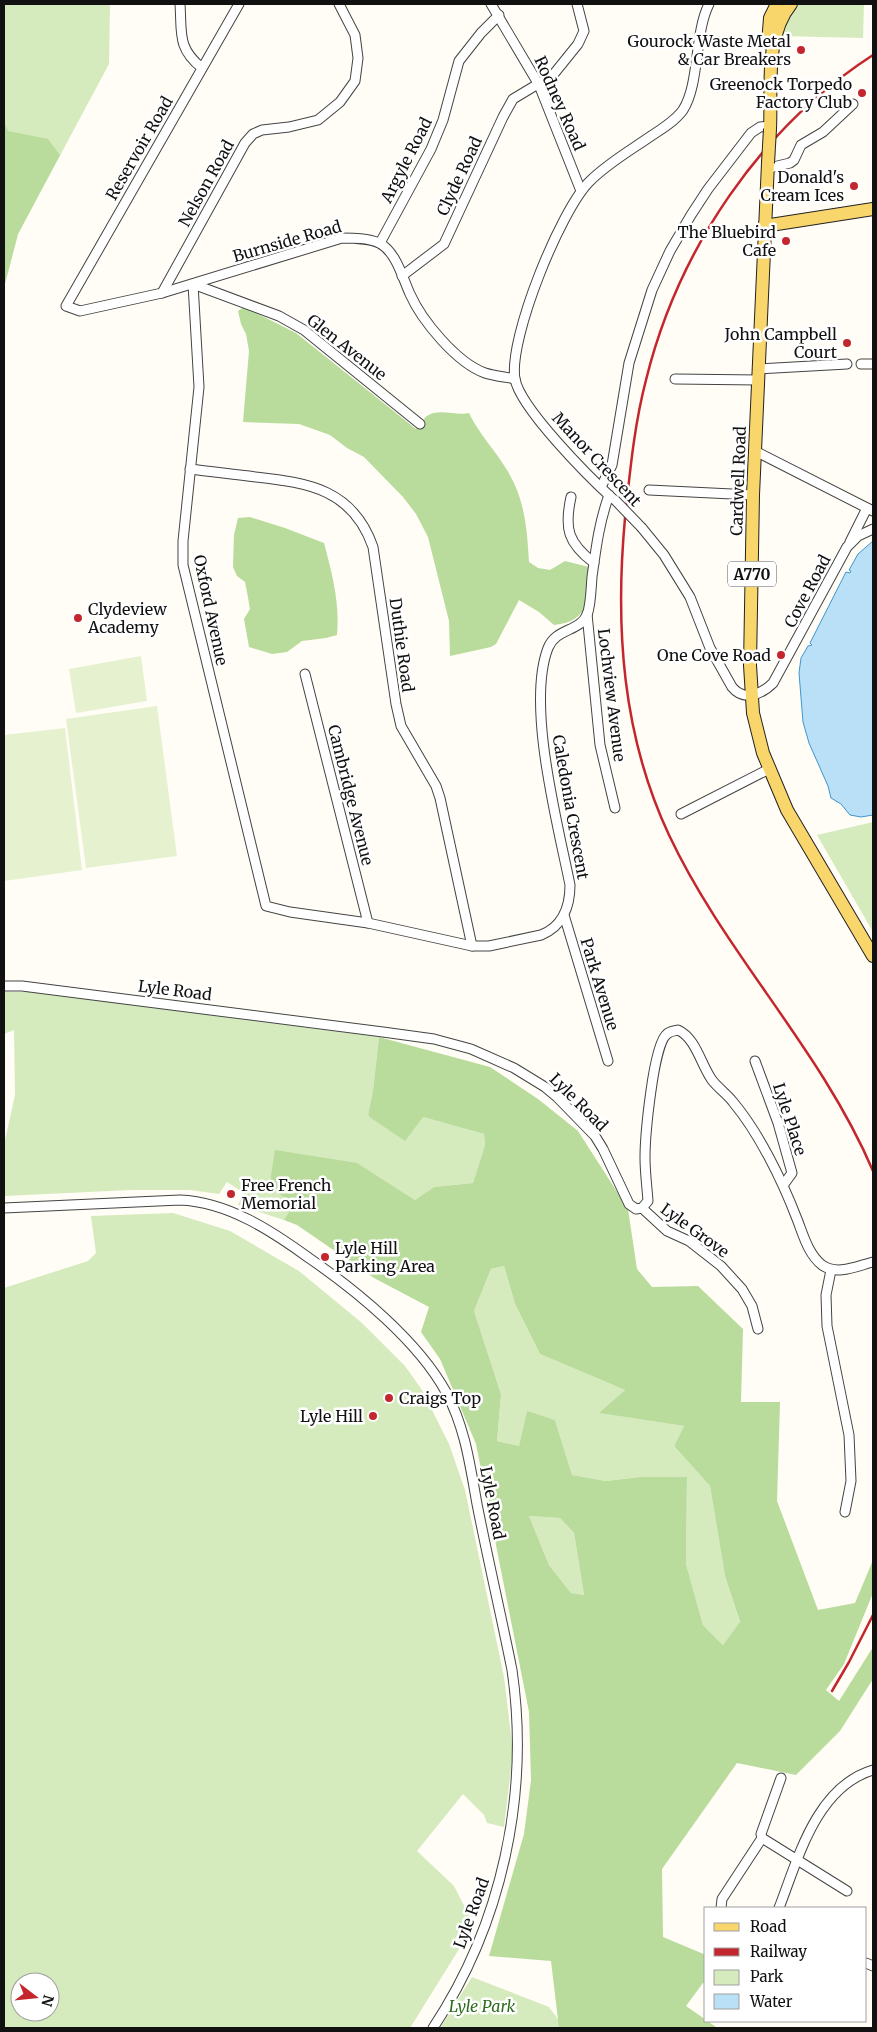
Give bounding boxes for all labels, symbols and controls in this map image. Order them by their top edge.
place label: Gourock Waste Metal & Car Breakers [627,31,791,69]
marker: Gourock Waste Metal & Car Breakers [795,44,807,56]
street label: Rodney Road [530,53,590,154]
place label: Greenock Torpedo Factory Club [710,74,852,112]
marker: Greenock Torpedo Factory Club [856,87,868,99]
street label: Reservoir Road [101,92,177,203]
street label: Argyle Road [375,114,436,207]
street label: Clyde Road [432,133,486,219]
street label: Nelson Road [174,136,238,230]
place label: Donald's Cream Ices [760,167,844,205]
marker: Donald's Cream Ices [848,180,860,192]
street label: Burnside Road [230,216,344,266]
place label: The Bluebird Cafe [677,222,776,260]
marker: The Bluebird Cafe [780,235,792,247]
street label: Glen Avenue [303,310,391,384]
place label: John Campbell Court [724,324,838,362]
marker: John Campbell Court [841,337,853,349]
street label: Manor Crescent [548,408,646,511]
street label: Cardwell Road [726,425,750,536]
street label: Cove Road [780,551,835,631]
street label: Oxford Avenue [190,553,232,667]
road number: A770 [728,562,776,586]
street label: Duthie Road [385,597,419,694]
place label: Clydeview Academy [87,599,167,637]
marker: Clydeview Academy [72,612,84,624]
street label: Lochview Avenue [594,627,630,763]
place label: One Cove Road [657,645,771,665]
marker: One Cove Road [775,649,787,661]
street label: Cambridge Avenue [324,723,378,867]
street label: Caledonia Crescent [548,733,594,882]
street label: Park Avenue [576,935,624,1033]
street label: Lyle Road [137,976,213,1004]
street label: Lyle Road [546,1069,612,1135]
street label: Lyle Place [769,1080,811,1158]
place label: Free French Memorial [241,1175,332,1213]
marker: Free French Memorial [225,1188,237,1200]
street label: Lyle Grove [657,1198,733,1262]
place label: Lyle Hill Parking Area [335,1238,435,1276]
marker: Lyle Hill Parking Area [319,1251,331,1263]
place label: Craigs Top [399,1388,481,1408]
marker: Craigs Top [383,1392,395,1404]
place label: Lyle Hill [300,1406,363,1426]
marker: Lyle Hill [367,1410,379,1422]
street label: Lyle Road [476,1465,510,1542]
street label: Lyle Road [449,1874,493,1951]
legend [704,1907,867,2022]
text: Road [750,1917,786,1936]
text: Railway [750,1942,807,1961]
text: Park [750,1967,784,1986]
north arrow [10,1972,60,2022]
text: Water [749,1992,793,2011]
text: N [37,1993,58,2008]
park label: Lyle Park [449,1996,516,2016]

